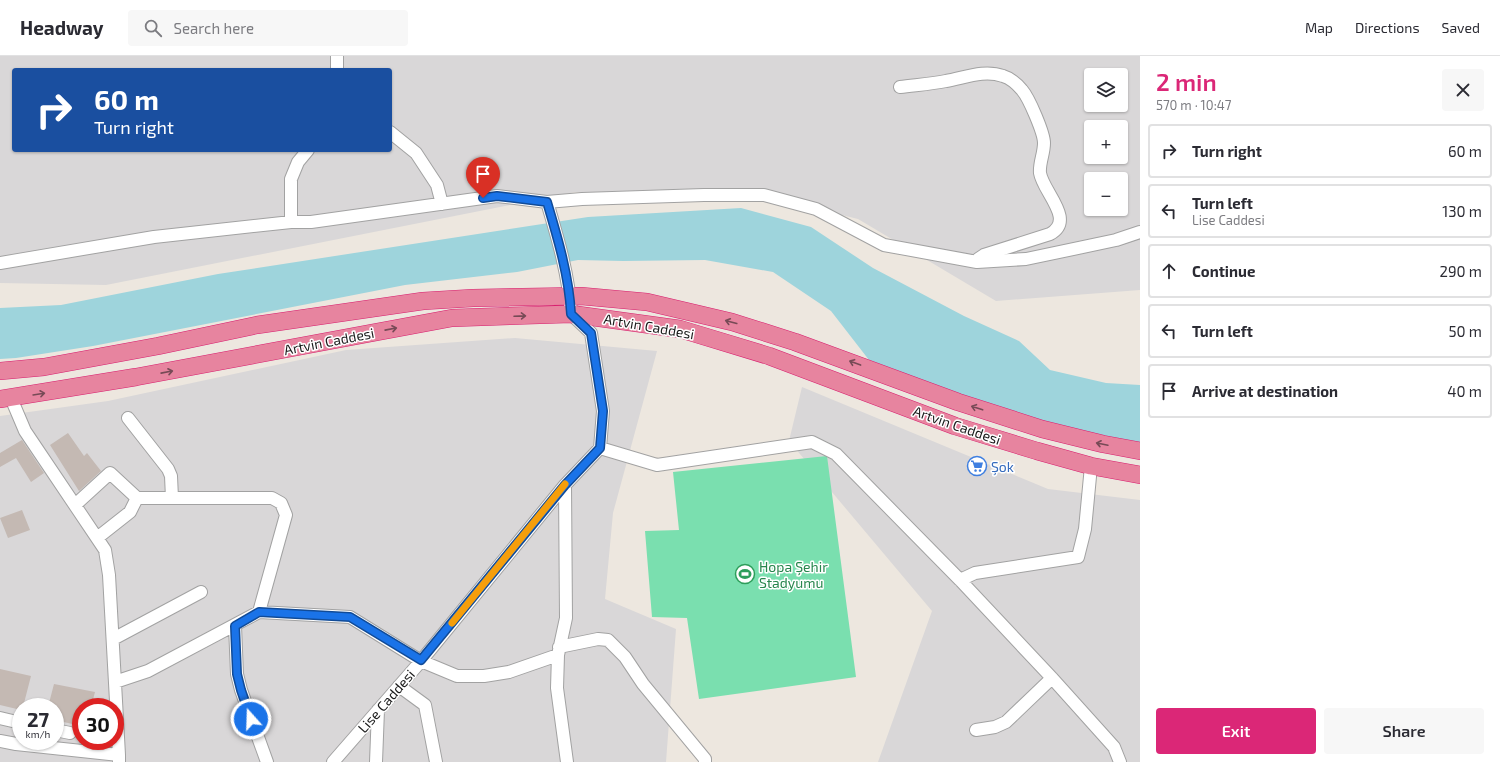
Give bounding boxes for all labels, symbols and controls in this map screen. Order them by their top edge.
search box [128,10,408,46]
text: Headway [20,16,104,39]
icon: search [142,17,164,39]
text: Search here [174,19,254,37]
text: Map [1305,19,1333,36]
text: Directions [1355,19,1420,36]
text: Saved [1442,19,1480,36]
text: 2 min [1156,67,1217,96]
map controls [1084,68,1128,216]
button: layers [1084,68,1128,112]
button: close [1442,69,1484,111]
text: 60 m [94,82,159,116]
icon: right [28,84,80,136]
text: 570 m · 10:47 [1156,97,1231,113]
text: Turn right [94,116,174,138]
button: + [1084,120,1128,164]
icon: right [1158,140,1180,162]
text: Turn right [1192,142,1262,160]
text: 60 m [1448,142,1482,160]
pin [466,157,500,198]
icon: arrive [472,163,494,185]
button: − [1084,172,1128,216]
text: Turn left [1192,194,1253,212]
icon: left [1158,200,1180,222]
text: 130 m [1442,202,1482,220]
text: Lise Caddesi [1192,212,1265,228]
icon: ahead [1158,260,1180,282]
text: Continue [1192,262,1255,280]
text: 290 m [1439,262,1482,280]
street label: Artvin Caddesi [602,310,696,342]
one-way arrow [513,312,526,319]
one-way arrow [725,318,738,325]
icon: left [1158,320,1180,342]
text: Turn left [1192,322,1253,340]
text: 50 m [1448,322,1482,340]
street label: Artvin Caddesi [282,324,376,358]
one-way arrow [384,325,397,333]
one-way arrow [849,359,861,367]
one-way arrow [160,367,173,375]
icon: arrive [1158,380,1180,402]
text: Arrive at destination [1192,382,1338,400]
text: 40 m [1447,382,1482,400]
one-way arrow [32,389,45,397]
street label: Artvin Caddesi [911,402,1003,448]
one-way arrow [970,404,983,411]
one-way arrow [1095,439,1108,447]
supermarket icon: Şok [966,455,988,477]
place label: Şok [991,458,1014,476]
place label: Hopa Şehir Stadyumu [759,558,828,591]
sports icon: Hopa Şehir Stadyumu [734,563,756,585]
street label: Lise Caddesi [354,666,418,736]
speed limit sign: 30 [72,698,124,750]
position arrow [230,698,272,740]
text: 27 [27,707,49,731]
button: Exit [1156,708,1316,754]
button: Share [1324,708,1484,754]
text: km/h [26,728,50,740]

